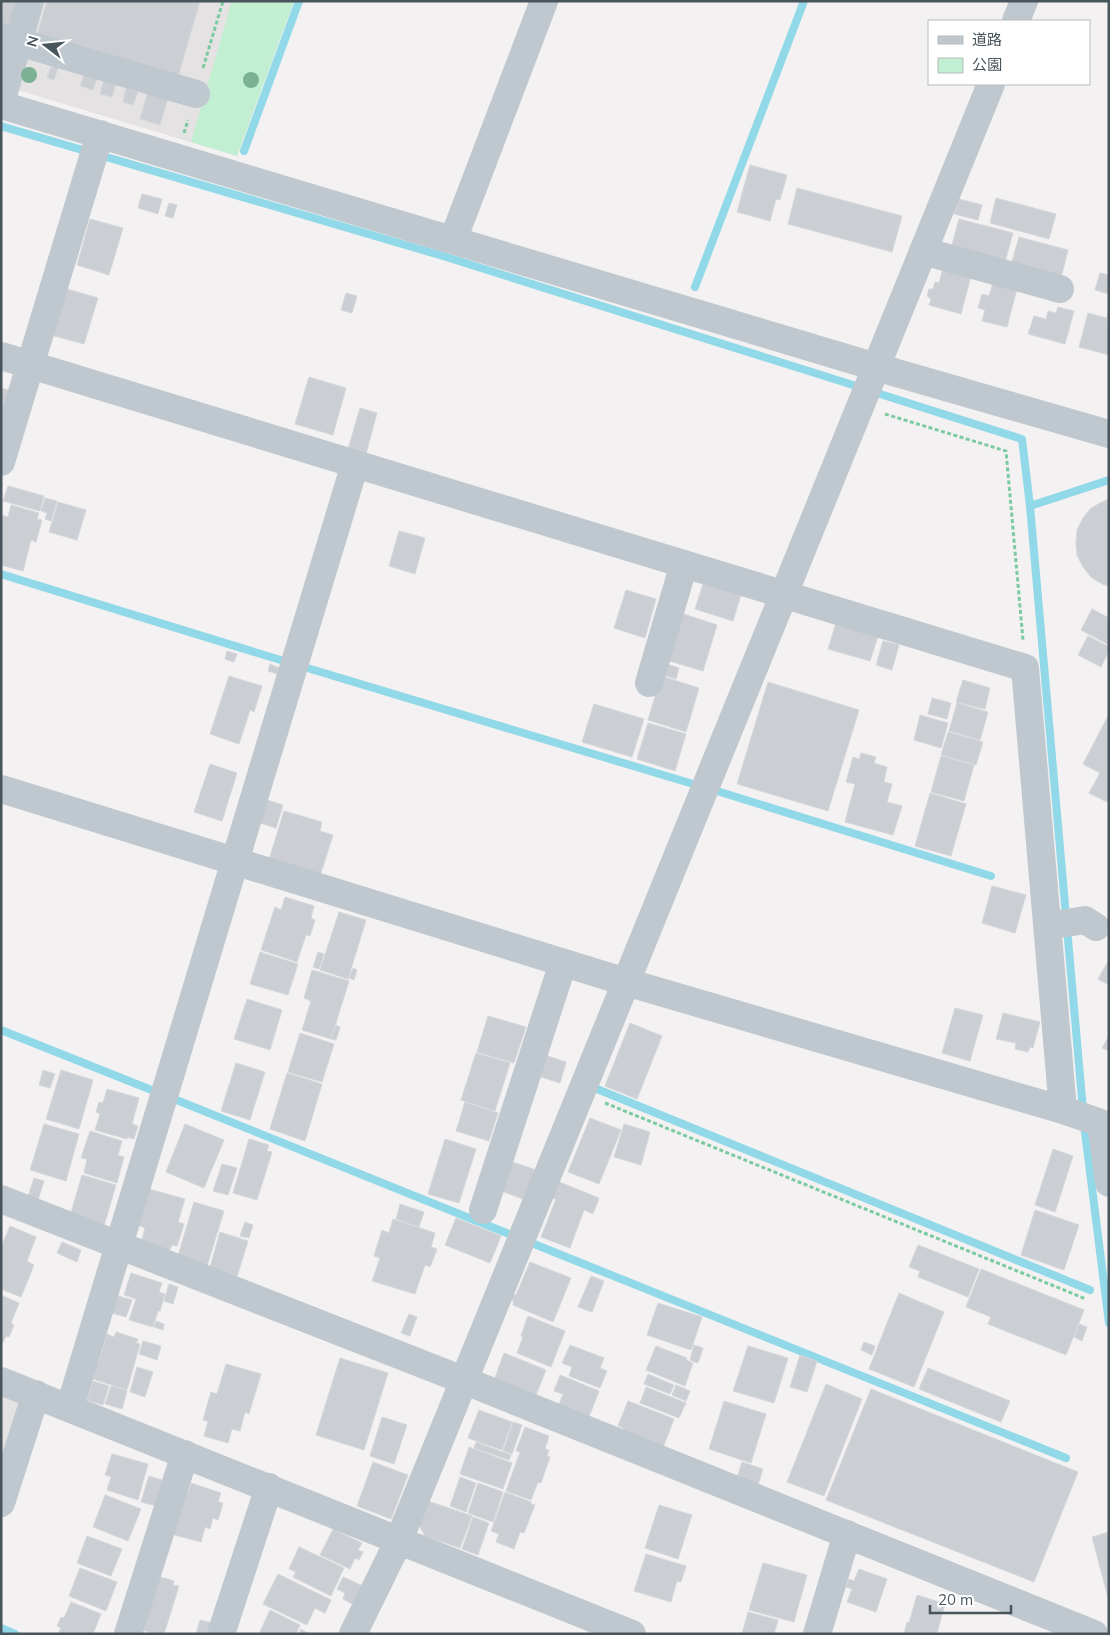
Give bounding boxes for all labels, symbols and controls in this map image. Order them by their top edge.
north arrow [20,20,70,70]
legend [928,20,1090,85]
text: 道路 [972,30,1002,49]
text: N [22,34,43,49]
text: 公園 [972,55,1002,74]
scale bar [930,1582,1011,1614]
text: 20 m [938,1590,973,1609]

